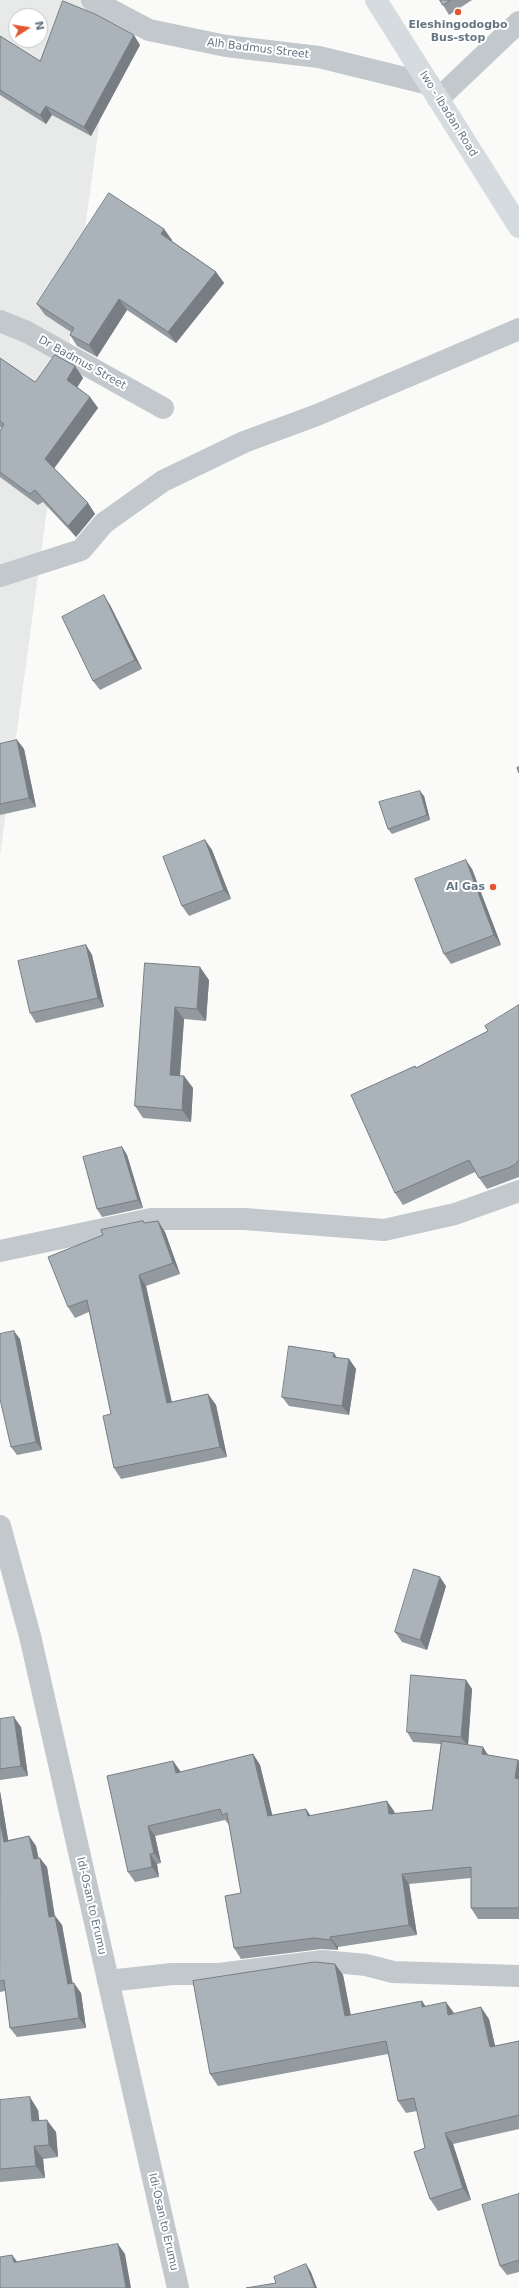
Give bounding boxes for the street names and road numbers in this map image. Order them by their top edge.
street label: Alh Badmus Street [206,36,310,62]
street label: Iwo - Ibadan Road [416,69,480,159]
street label: Dr Badmus Street [36,333,128,393]
street label: Idi-Osan to Erumu [73,1856,109,1956]
street label: Idi-Osan to Erumu [145,2172,181,2272]

